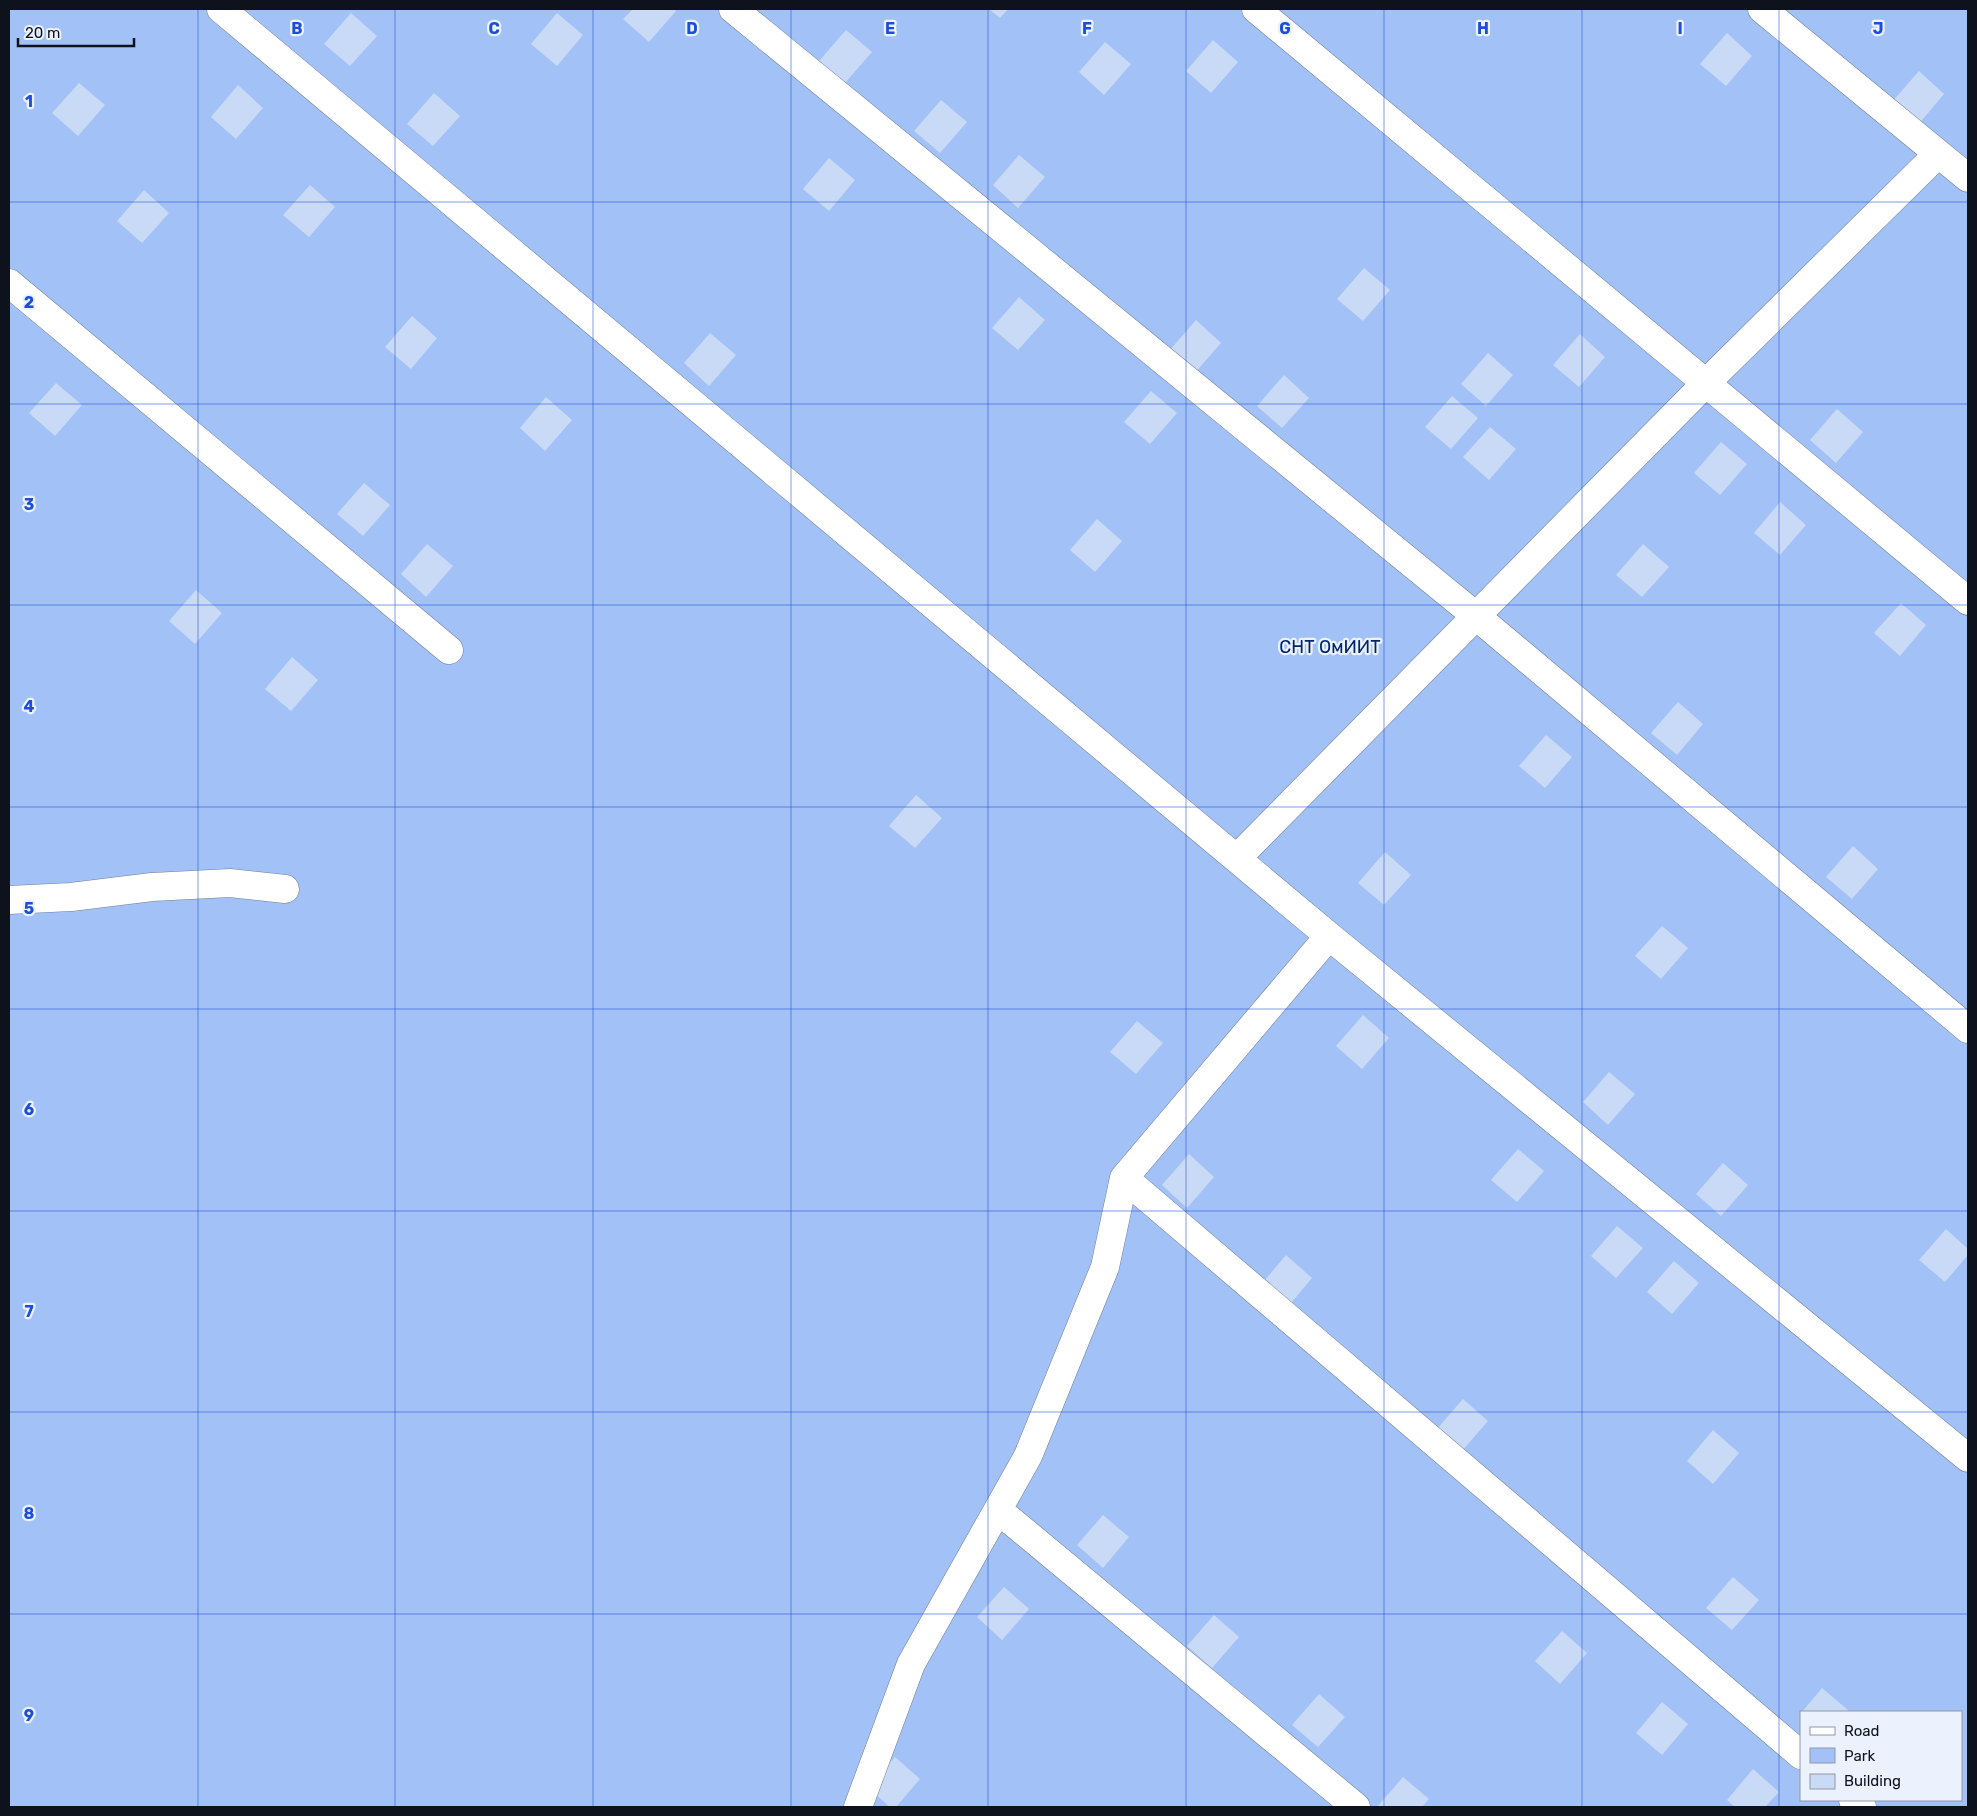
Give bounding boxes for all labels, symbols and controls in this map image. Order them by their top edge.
scale bar [18,15,134,47]
text: B [291,19,303,38]
text: C [488,19,500,38]
text: D [686,19,698,38]
text: E [885,19,895,38]
text: F [1082,19,1092,38]
text: G [1279,19,1291,38]
text: H [1477,19,1489,38]
text: I [1677,19,1683,38]
text: J [1873,19,1883,38]
text: 20 m [25,24,60,42]
text: 1 [25,92,33,111]
text: 2 [24,293,34,312]
text: 3 [24,495,34,514]
park label: СНТ ОмИИТ [1279,636,1381,658]
text: 4 [24,697,35,716]
text: 5 [24,899,34,918]
text: 6 [24,1100,34,1119]
text: 7 [24,1302,34,1321]
text: 8 [24,1504,35,1523]
text: 9 [24,1706,34,1725]
legend [1800,1711,1962,1801]
text: Road [1844,1722,1880,1740]
text: Park [1844,1747,1875,1765]
text: Building [1844,1772,1901,1790]

